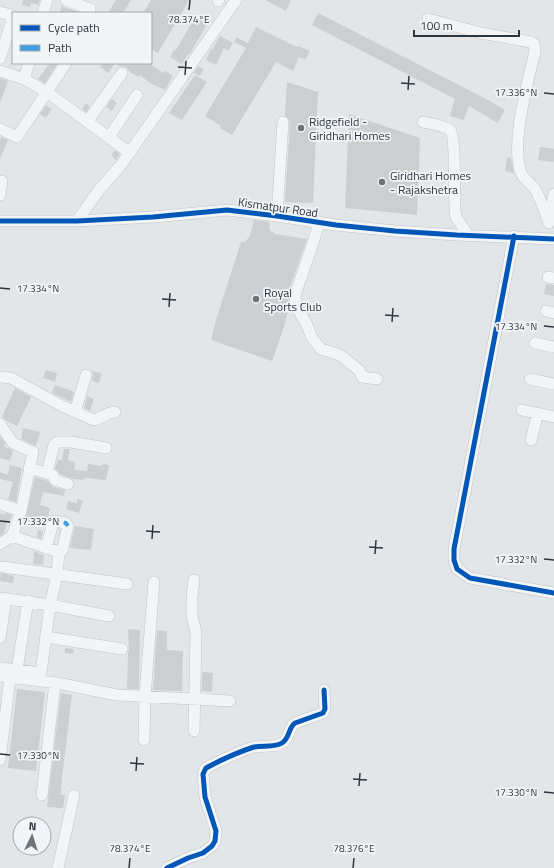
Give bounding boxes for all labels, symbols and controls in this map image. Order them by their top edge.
legend [12,12,152,64]
text: 78.374°E [168,12,210,27]
scale bar [414,12,519,38]
text: 100 m [420,16,453,35]
text: Cycle path [48,18,100,37]
text: Path [48,38,72,57]
text: 17.336°N [495,85,537,100]
place label: Ridgefield - Giridhari Homes [309,112,390,145]
marker: Ridgefield - Giridhari Homes [296,123,306,133]
place label: Giridhari Homes - Rajakshetra [390,166,471,199]
marker: Giridhari Homes - Rajakshetra [377,177,387,187]
street label: Kismatpur Road [237,192,319,222]
text: 17.334°N [17,281,59,296]
place label: Royal Sports Club [264,283,322,316]
marker: Royal Sports Club [251,294,261,304]
text: 17.334°N [495,319,537,334]
text: 17.332°N [17,514,59,529]
text: 17.332°N [495,552,537,567]
text: 17.330°N [17,748,59,763]
text: 17.330°N [495,785,537,800]
north arrow [12,816,52,856]
text: N [28,818,37,834]
text: 78.374°E [109,841,151,856]
text: 78.376°E [333,841,375,856]

